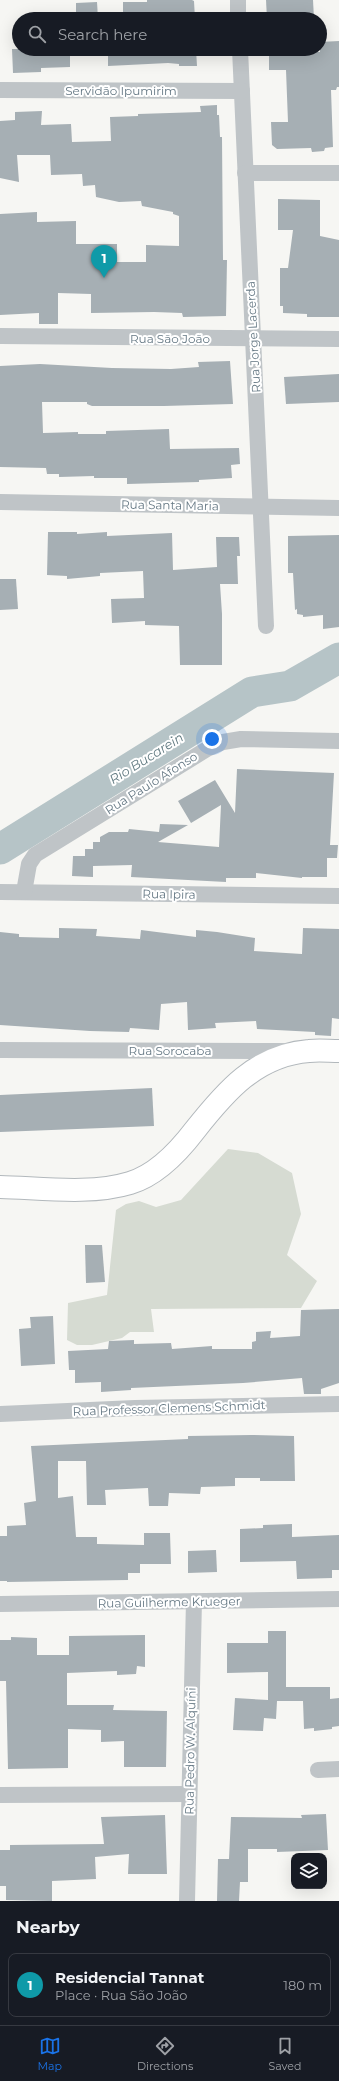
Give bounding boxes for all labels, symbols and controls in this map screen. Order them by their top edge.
search box [12,12,327,56]
icon: search [26,23,48,45]
text: Search here [58,25,147,44]
street label: Servidão Ipumirim [65,83,177,98]
pin: 1 [91,245,117,278]
street label: Rua Jorge Lacerda [243,281,263,393]
street label: Rua São João [130,331,210,346]
street label: Rua Santa Maria [121,497,219,513]
water label: Rio Bucarein [106,729,186,787]
your location [202,729,222,749]
street label: Rua Paulo Afonso [102,749,200,817]
street label: Rua Ipira [142,886,196,902]
street label: Rua Sorocaba [128,1043,212,1058]
street label: Rua Professor Clemens Schmidt [72,1397,266,1419]
street label: Rua Guilherme Krueger [97,1593,241,1611]
street label: Rua Pedro W. Alquíni [181,1687,199,1815]
map controls [291,1853,327,1889]
button: layers [291,1853,327,1889]
text: Nearby [16,1917,80,1937]
text: Residencial Tannat [55,1968,204,1987]
text: 1 [27,1977,33,1993]
text: 180 m [283,1977,322,1993]
text: Place · Rua São João [55,1987,188,2003]
tab: Map [38,2035,62,2073]
tab: Directions [137,2035,193,2073]
tab: Saved [268,2035,301,2073]

